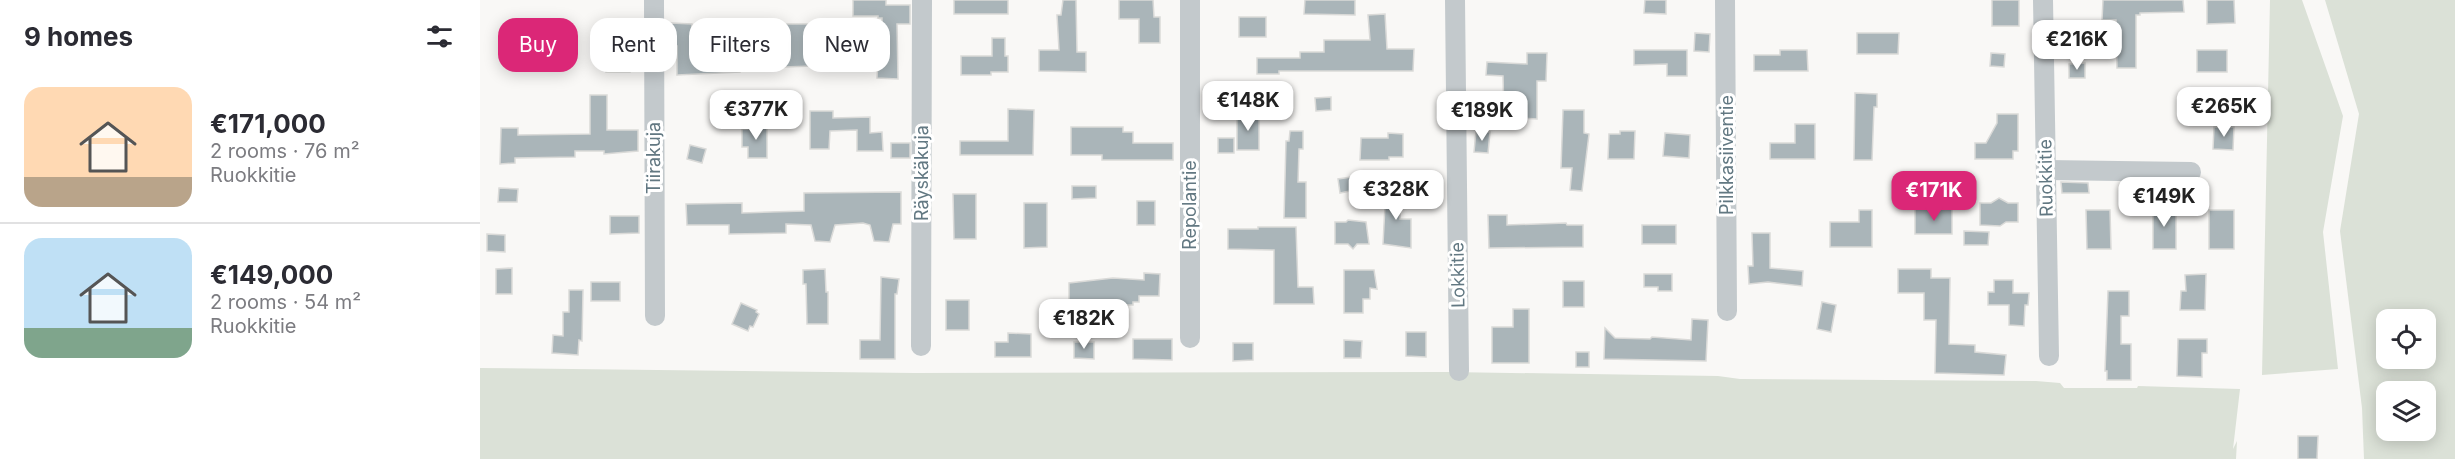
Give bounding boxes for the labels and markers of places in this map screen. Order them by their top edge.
pin: €216K [2035,20,2119,71]
pin: €148K [1206,81,1290,132]
pin: €265K [2182,87,2266,138]
pin: €377K [714,90,798,141]
pin: €189K [1440,91,1524,142]
pin: €328K [1354,170,1438,221]
pin: €171K [1892,171,1976,222]
pin: €149K [2122,177,2206,228]
pin: €182K [1042,299,1126,350]

